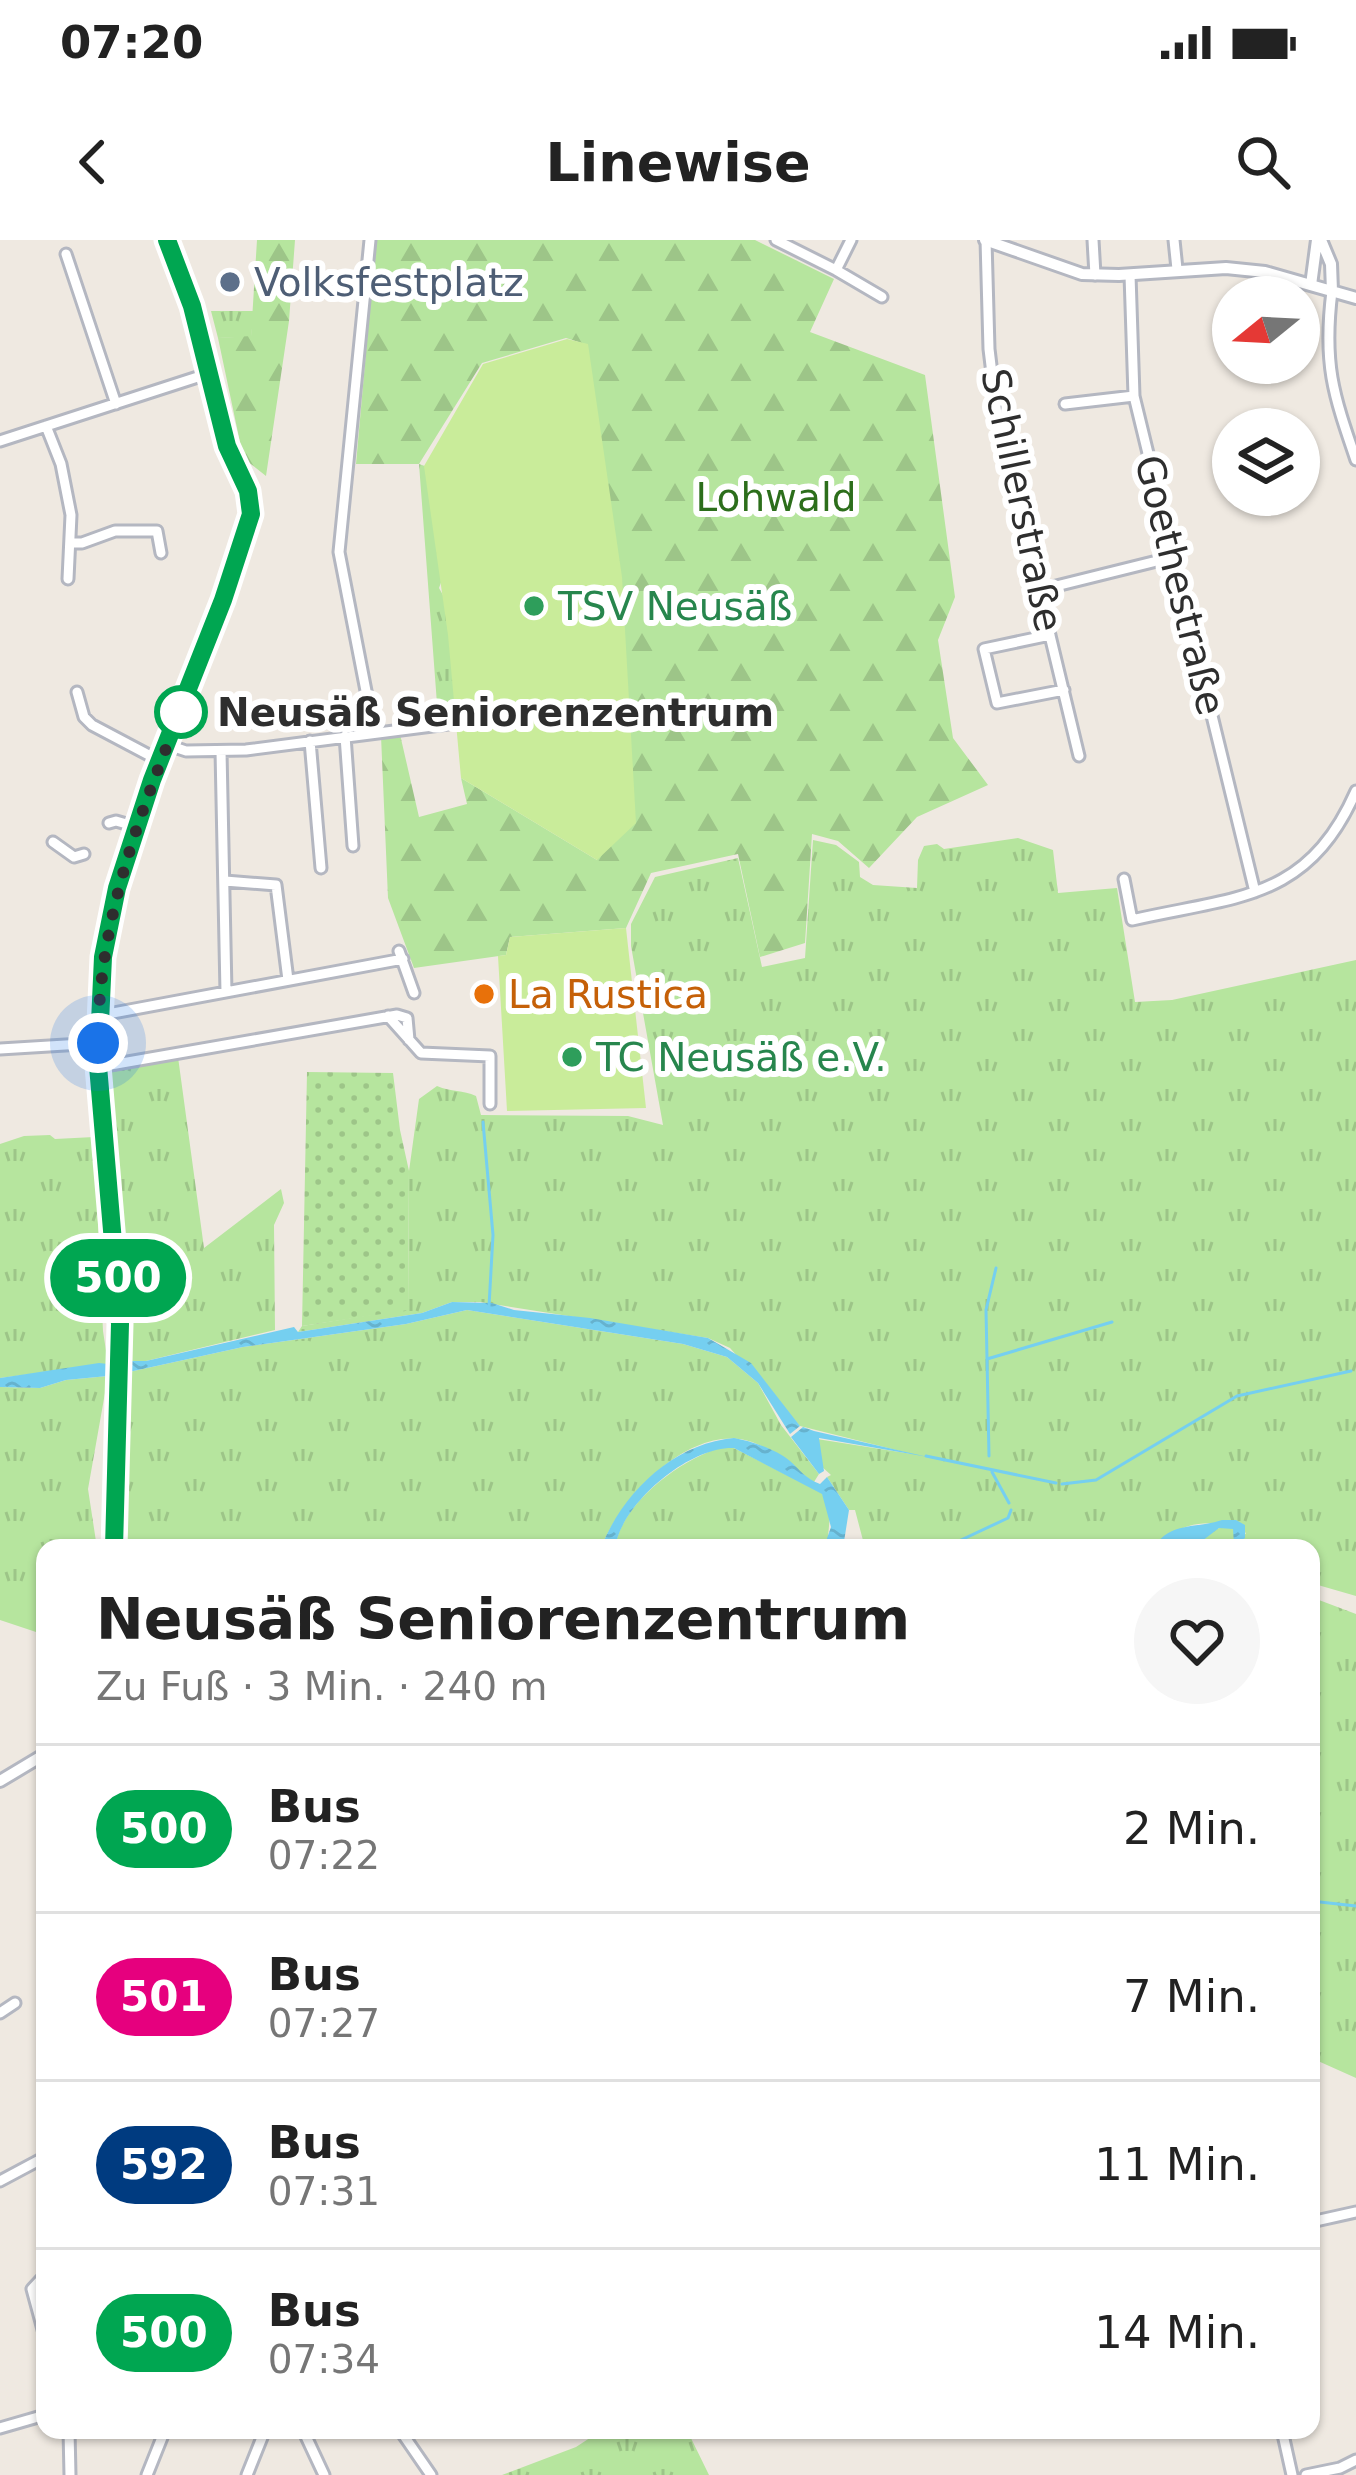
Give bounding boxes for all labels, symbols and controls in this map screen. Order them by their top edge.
text: 07:20 [60,16,203,69]
icon: back [60,129,126,195]
icon: search [1230,129,1296,195]
text: Linewise [545,131,811,194]
place label: Volksfestplatz [254,260,524,305]
marker: Volksfestplatz [217,269,243,295]
north arrow [1212,276,1320,384]
map controls [1212,276,1320,516]
street label: Schillerstraße [972,364,1072,636]
button: layers [1212,408,1320,516]
street label: Goethestraße [1126,450,1234,720]
park label: Lohwald [695,475,857,520]
place label: TSV Neusäß [557,584,792,629]
marker: TSV Neusäß [521,593,547,619]
marker: Neusäß Seniorenzentrum [156,687,206,737]
place label: Neusäß Seniorenzentrum [217,690,774,735]
place label: La Rustica [508,972,708,1017]
marker: La Rustica [471,981,497,1007]
your location [68,1013,128,1073]
place label: TC Neusäß e.V. [595,1035,887,1080]
marker: TC Neusäß e.V. [559,1044,585,1070]
line badge: 500 [49,1239,187,1317]
text: 500 [74,1253,162,1302]
button: heart [1134,1578,1260,1704]
text: Neusäß Seniorenzentrum [96,1586,910,1652]
text: Zu Fuß · 3 Min. · 240 m [96,1664,547,1709]
text: Bus [268,1780,361,1833]
text: 2 Min. [1123,1802,1260,1855]
text: 500 [120,1804,208,1853]
text: 07:22 [268,1833,380,1878]
text: Bus [268,1948,361,2001]
text: 7 Min. [1123,1970,1260,2023]
text: 501 [120,1972,208,2021]
text: 07:27 [268,2001,380,2046]
text: Bus [268,2116,361,2169]
text: 11 Min. [1094,2138,1260,2191]
text: 592 [120,2140,208,2189]
text: 07:31 [268,2169,380,2214]
text: Bus [268,2284,361,2337]
text: 14 Min. [1094,2306,1260,2359]
text: 500 [120,2308,208,2357]
text: 07:34 [268,2337,380,2382]

